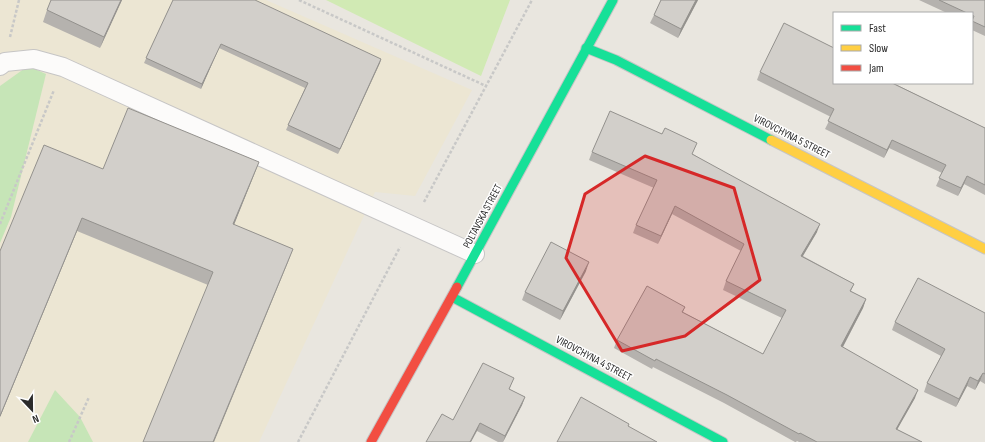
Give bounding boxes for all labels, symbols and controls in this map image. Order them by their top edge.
legend [833,12,973,84]
text: Fast [869,21,886,36]
text: Slow [869,41,888,56]
text: Jam [868,61,884,76]
street label: VIROVCHYNA 5 STREET [751,112,833,162]
street label: POLTAVSKA STREET [460,182,505,250]
street label: VIROVCHYNA 4 STREET [554,333,634,384]
north arrow [12,390,52,430]
text: N [30,412,41,426]

